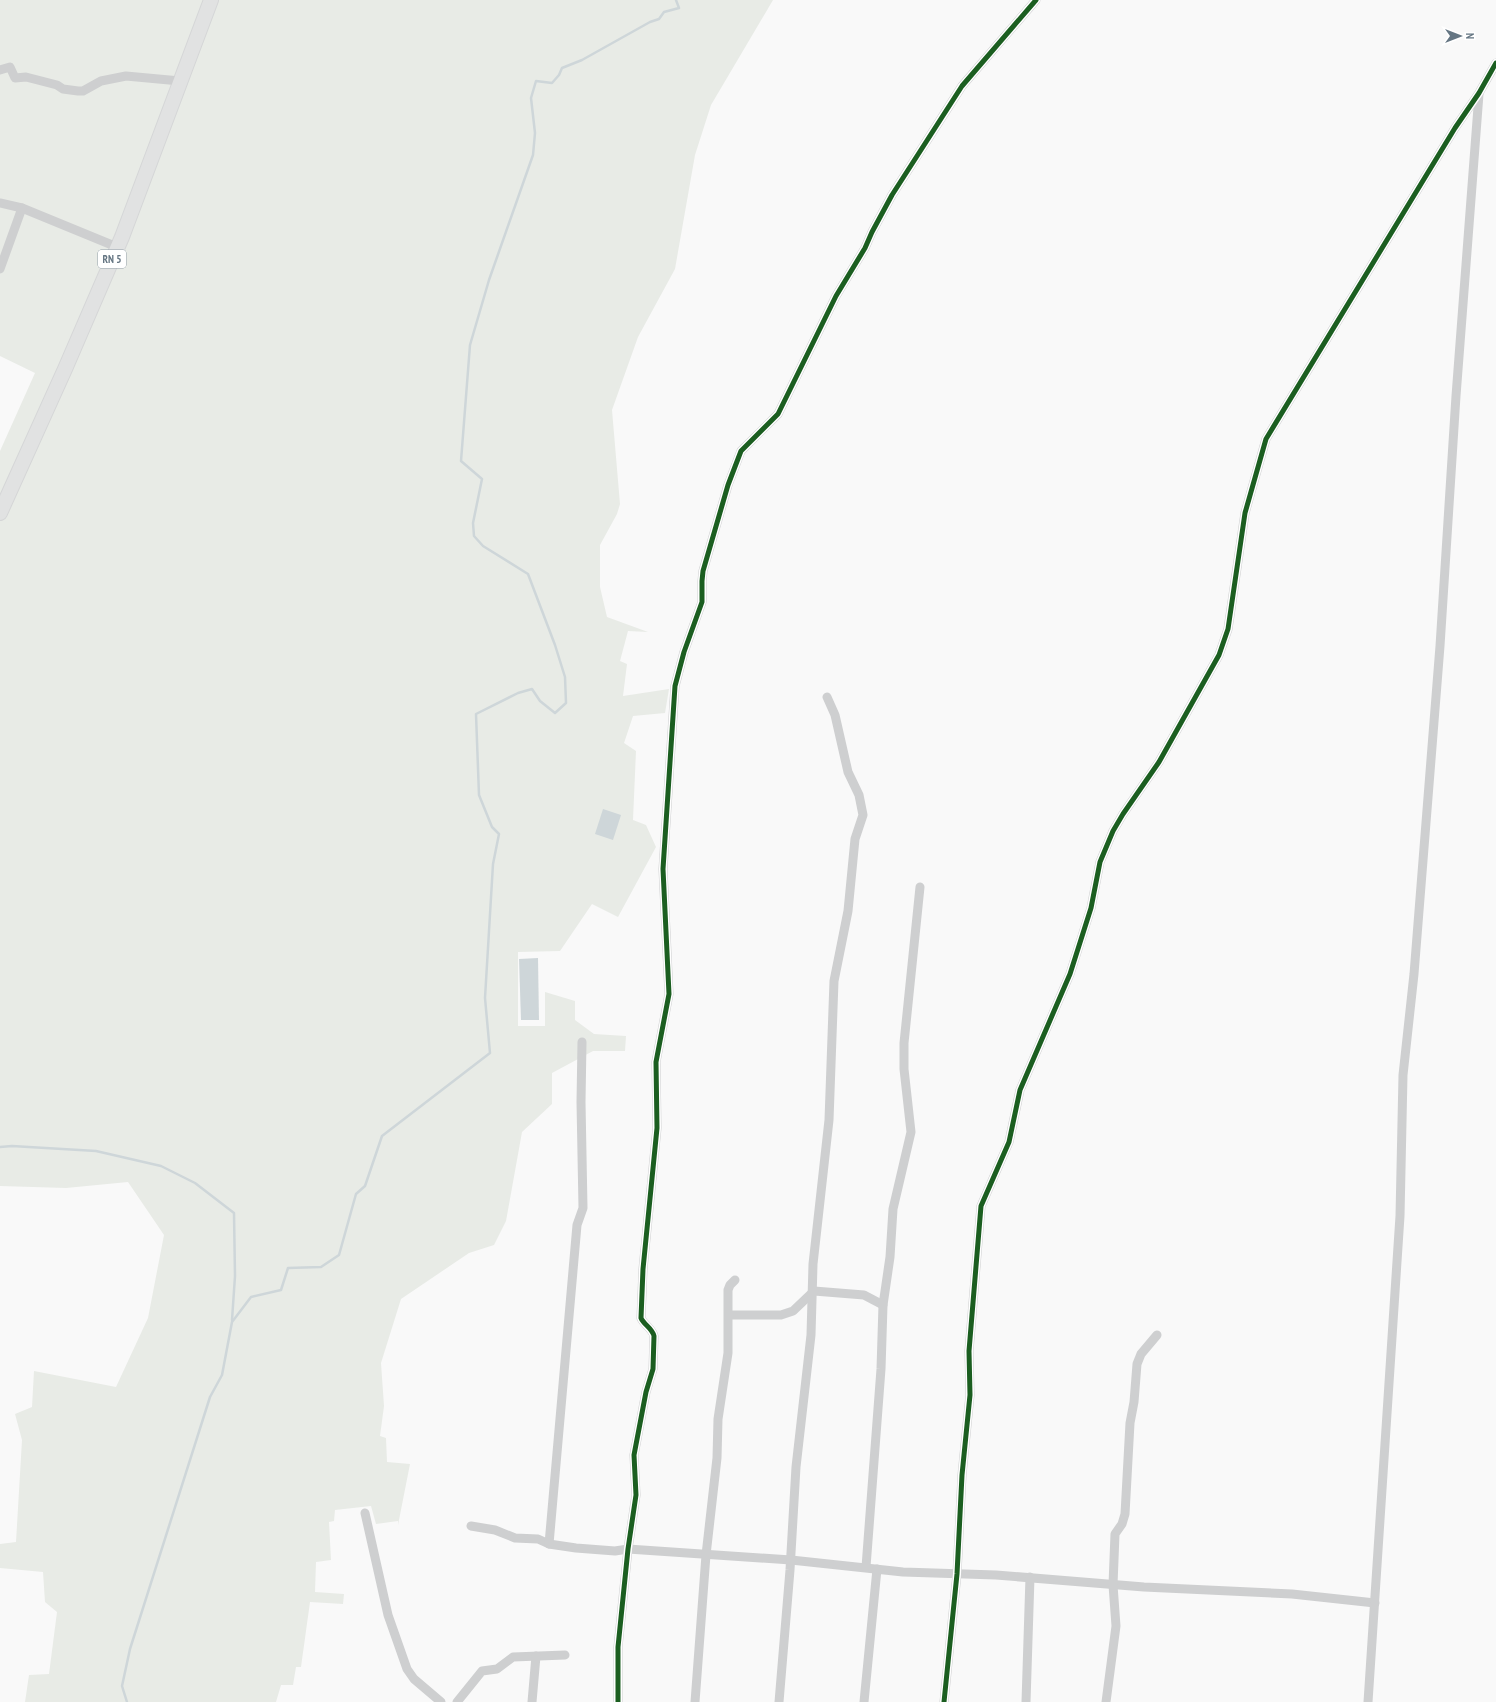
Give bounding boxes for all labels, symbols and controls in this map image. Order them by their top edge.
north arrow [1440,16,1480,56]
text: N [1463,33,1477,39]
road number: RN 5 [98,250,126,268]

